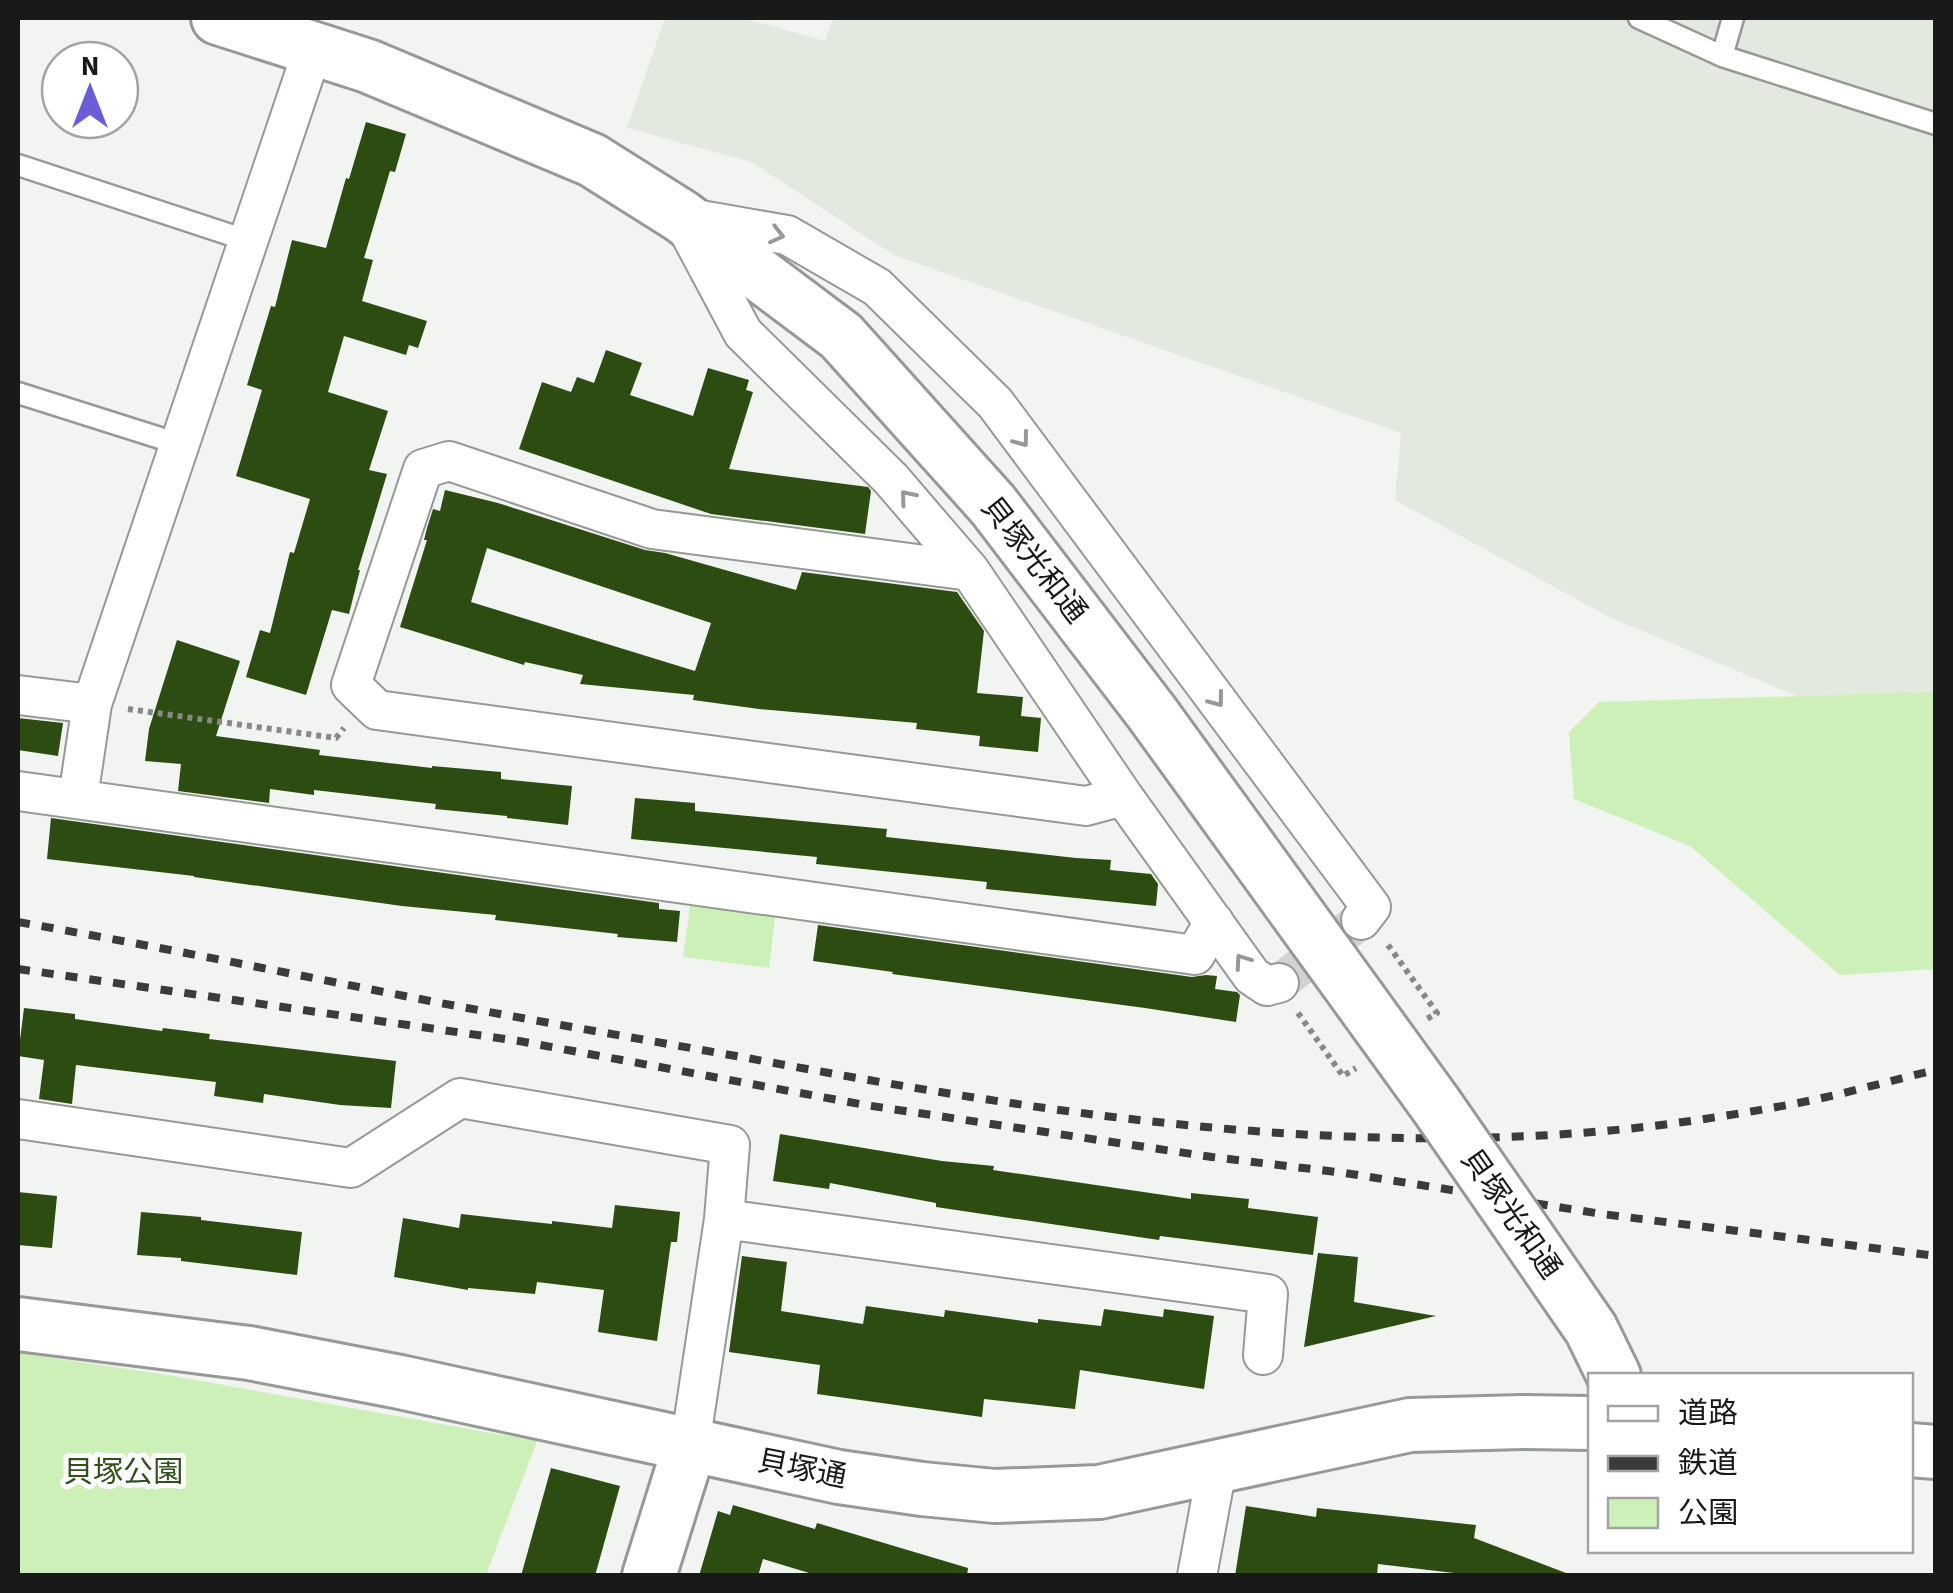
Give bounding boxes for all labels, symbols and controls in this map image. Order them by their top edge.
north arrow [40,40,140,140]
text: N [81,46,99,86]
one-way arrow [768,223,785,244]
one-way arrow [1011,429,1028,447]
street label: 貝塚光和通 [971,488,1097,632]
one-way arrow [900,491,918,509]
one-way arrow [1205,689,1223,707]
one-way arrow [1236,954,1254,973]
street label: 貝塚光和通 [1450,1140,1572,1288]
legend [1588,1373,1913,1553]
text: 道路 [1678,1392,1738,1435]
street label: 貝塚通 [754,1439,850,1499]
text: 鉄道 [1678,1442,1738,1485]
park label: 貝塚公園 [63,1451,183,1494]
text: 公園 [1678,1492,1738,1535]

